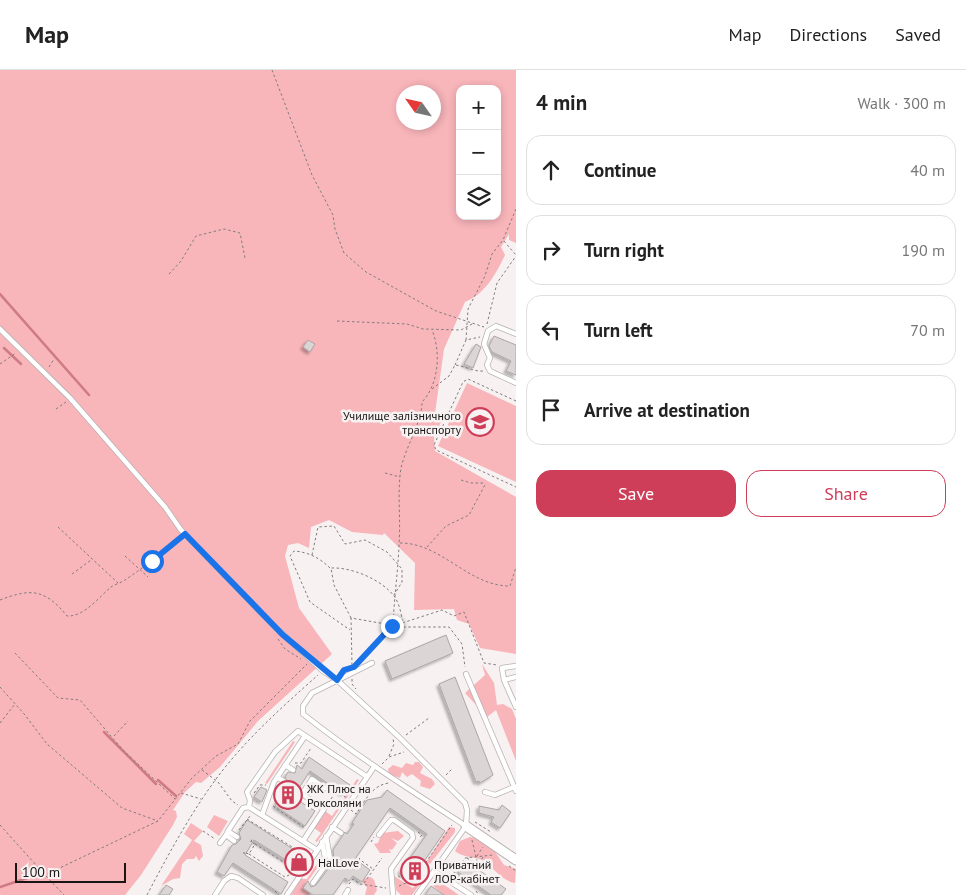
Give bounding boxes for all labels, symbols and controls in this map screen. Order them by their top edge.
text: Map [25,19,69,50]
text: Map [729,23,761,46]
text: Directions [789,23,867,46]
text: Saved [895,23,941,46]
north arrow [396,85,441,130]
map controls [456,85,501,220]
button: + [456,85,501,130]
text: 4 min [536,89,587,116]
text: Walk · 300 m [857,93,946,113]
button: − [456,130,501,175]
icon: ahead [537,156,565,184]
text: Continue [584,158,656,182]
text: 40 m [910,160,945,180]
button: layers [456,175,501,220]
icon: right [537,236,565,264]
text: Turn right [584,238,664,262]
text: 190 m [902,240,945,260]
icon: left [537,316,565,344]
text: Turn left [584,318,653,342]
text: 70 m [910,320,945,340]
icon: arrive [537,396,565,424]
text: Arrive at destination [584,398,750,422]
school or university icon: Училище залізничного транспорту [465,407,495,437]
place label: Училище залізничного транспорту [343,408,461,437]
button: Save [536,470,736,517]
button: Share [746,470,946,517]
route start [141,550,164,573]
route end [381,615,404,638]
building icon: ЖК Плюс на Роксоляни [273,780,303,810]
place label: ЖК Плюс на Роксоляни [306,781,371,810]
shop icon: HalLove [284,847,314,877]
place label: HalLove [318,855,359,870]
building icon: Приватний ЛОР-кабінет [400,856,430,886]
place label: Приватний ЛОР-кабінет [433,857,500,886]
scale bar [15,860,126,883]
text: 100 m [22,863,60,881]

